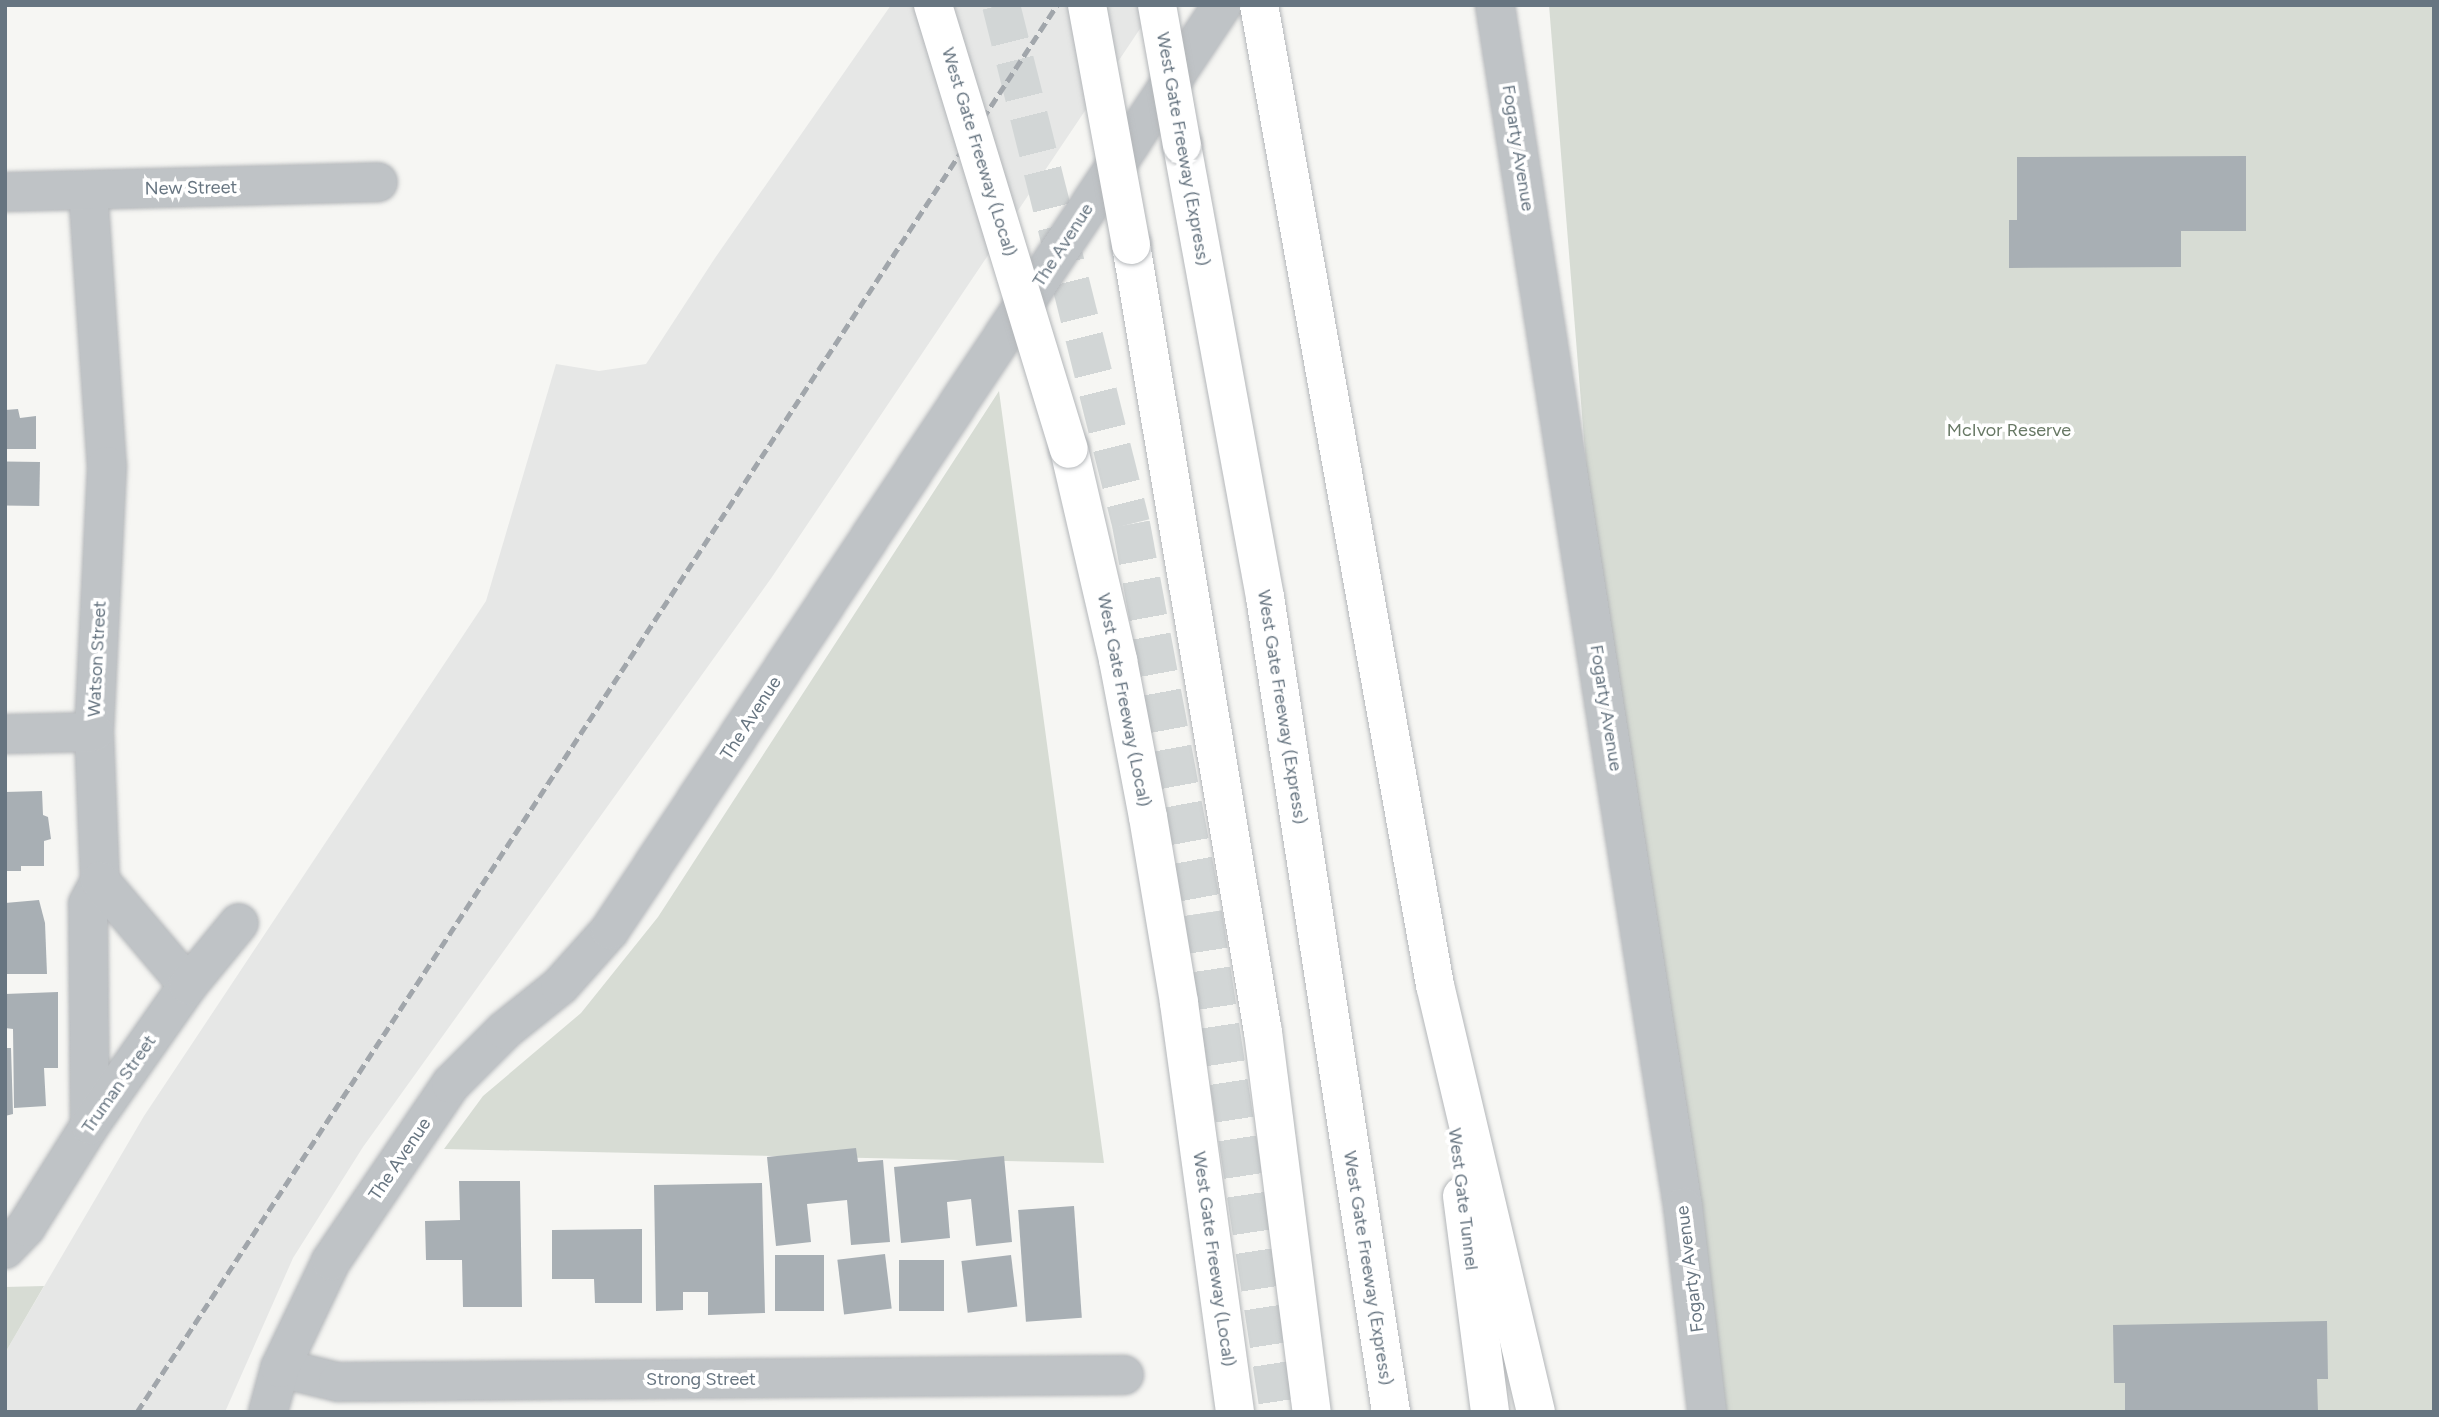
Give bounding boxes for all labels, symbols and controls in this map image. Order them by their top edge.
street label: West Gate Freeway (Express) [1152,30,1214,268]
street label: West Gate Freeway (Local) [937,45,1021,259]
street label: Fogarty Avenue [1497,83,1539,213]
street label: New Street [145,176,237,200]
street label: The Avenue [1028,199,1098,291]
park label: McIvor Reserve [1947,419,2071,441]
street label: West Gate Freeway (Express) [1253,588,1311,826]
street label: West Gate Freeway (Local) [1093,591,1155,809]
street label: Watson Street [83,600,111,718]
street label: Fogarty Avenue [1585,643,1627,773]
street label: The Avenue [716,672,786,764]
street label: Truman Street [77,1031,161,1137]
street label: The Avenue [364,1114,436,1204]
street label: West Gate Tunnel [1444,1127,1482,1271]
street label: West Gate Freeway (Express) [1339,1149,1397,1387]
street label: West Gate Freeway (Local) [1188,1150,1240,1368]
street label: Fogarty Avenue [1672,1204,1708,1334]
street label: Strong Street [646,1368,756,1390]

